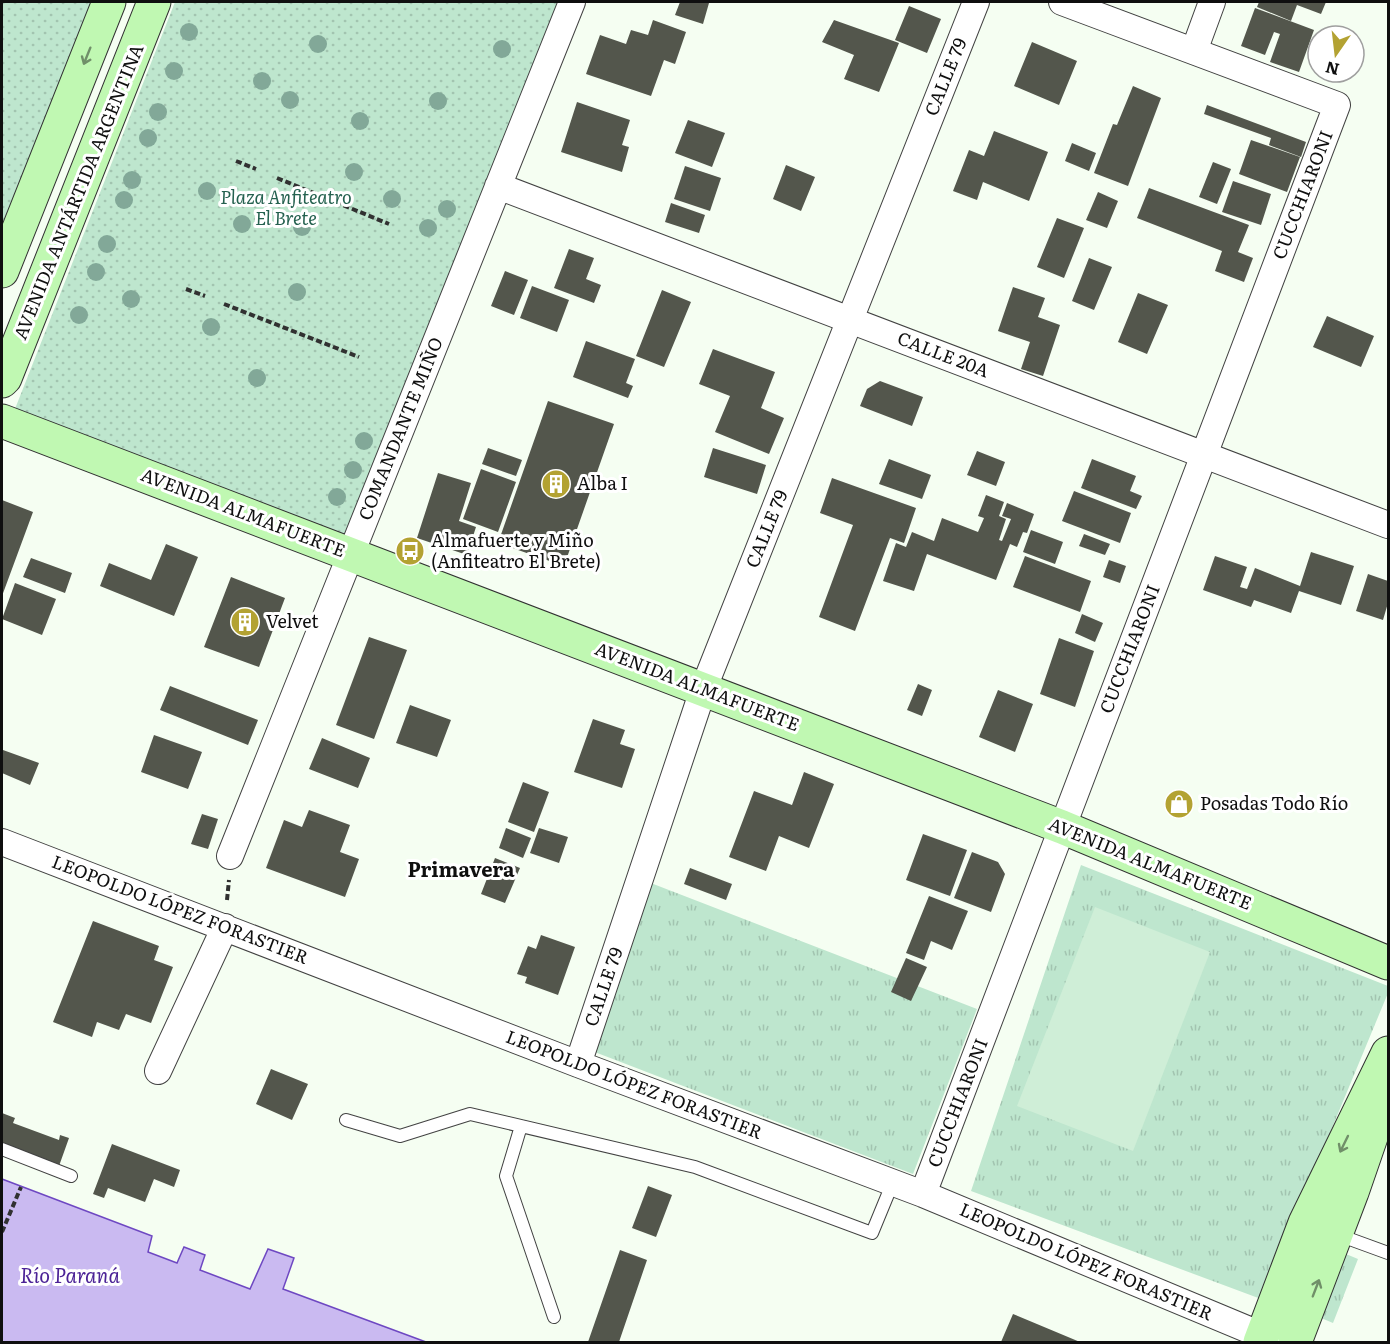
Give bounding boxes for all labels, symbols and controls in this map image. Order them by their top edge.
north arrow [1306,24,1366,84]
street label: CALLE 79 [917,33,972,120]
street label: AVENIDA ANTÁRTIDA ARGENTINA [6,40,149,343]
one-way arrow [81,46,92,65]
text: N [1323,56,1342,83]
street label: CUCCHIARONI [1265,126,1339,263]
park label: Plaza Anfiteatro El Brete [220,183,352,231]
street label: CALLE 20A [894,324,993,383]
street label: COMANDANTE MIÑO [350,333,449,524]
street label: AVENIDA ALMAFUERTE [137,460,350,563]
building icon: Alba I [540,468,572,500]
place label: Alba I [577,469,628,496]
street label: CALLE 79 [738,485,793,572]
place label: Almafuerte y Miño (Anfiteatro El Brete) [431,526,601,574]
bus stop icon: Almafuerte y Miño (Anfiteatro El Brete) [394,535,426,567]
street label: CUCCHIARONI [1092,580,1166,717]
building icon: Velvet [229,606,261,638]
place label: Velvet [266,607,319,634]
street label: AVENIDA ALMAFUERTE [591,634,804,737]
shop icon: Posadas Todo Río [1163,788,1195,820]
place label: Posadas Todo Río [1200,789,1348,816]
street label: AVENIDA ALMAFUERTE [1045,809,1256,916]
street label: LEOPOLDO LÓPEZ FORASTIER [48,847,313,970]
district label: Primavera [407,853,515,883]
street label: CALLE 79 [576,943,629,1030]
street label: LEOPOLDO LÓPEZ FORASTIER [502,1022,767,1145]
street label: CUCCHIARONI [920,1034,994,1171]
one-way arrow [1338,1134,1349,1152]
street label: LEOPOLDO LÓPEZ FORASTIER [956,1195,1217,1326]
water label: Río Paraná [20,1259,120,1289]
one-way arrow [1311,1279,1322,1298]

